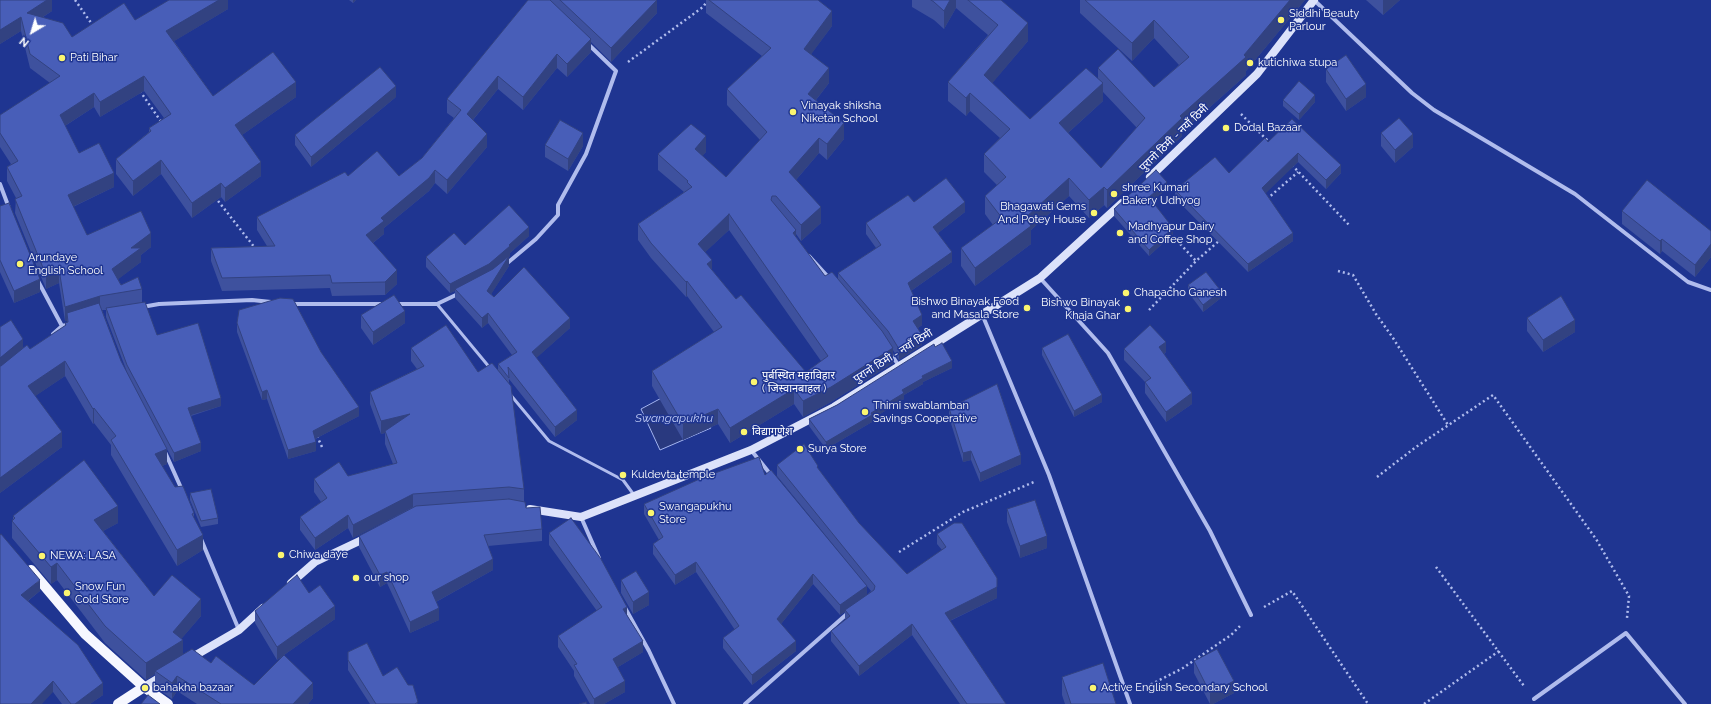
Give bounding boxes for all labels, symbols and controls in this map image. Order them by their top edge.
place label: Siddhi Beauty Parlour [1289,7,1359,33]
north arrow [12,12,52,52]
marker: Siddhi Beauty Parlour [1276,15,1286,25]
text: N [17,34,32,50]
place label: Pati Bihar [70,51,118,65]
marker: Pati Bihar [57,53,67,63]
place label: kutichiwa stupa [1258,56,1337,70]
marker: kutichiwa stupa [1245,58,1255,68]
place label: Vinayak shiksha Niketan School [801,99,881,125]
street label: पुरानो ठिमी - नयाँ ठिमी [1137,102,1211,174]
marker: Vinayak shiksha Niketan School [788,107,798,117]
place label: Dodal Bazaar [1234,121,1302,135]
marker: Dodal Bazaar [1221,123,1231,133]
place label: shree Kumari Bakery Udhyog [1122,181,1200,207]
marker: shree Kumari Bakery Udhyog [1109,189,1119,199]
place label: Bhagawati Gems And Potey House [998,200,1086,226]
marker: Bhagawati Gems And Potey House [1089,208,1099,218]
place label: Madhyapur Dairy and Coffee Shop [1128,220,1215,246]
marker: Madhyapur Dairy and Coffee Shop [1115,228,1125,238]
place label: Arundaye English School [28,251,103,277]
marker: Arundaye English School [15,259,25,269]
place label: Chapacho Ganesh [1134,286,1227,300]
marker: Chapacho Ganesh [1121,288,1131,298]
place label: Bishwo Binayak Food and Masala Store [911,295,1019,321]
place label: Bishwo Binayak Khaja Ghar [1041,296,1120,322]
marker: Bishwo Binayak Food and Masala Store [1022,303,1032,313]
marker: Bishwo Binayak Khaja Ghar [1123,304,1133,314]
street label: पुरानो ठिमी - नयाँ ठिमी [851,326,935,386]
place label: पुर्बस्थित महाविहार ( जिस्वानबाहल ) [762,369,835,395]
marker: पुर्बस्थित महाविहार ( जिस्वानबाहल ) [749,377,759,387]
place label: Thimi swablamban Savings Cooperative [873,399,977,425]
marker: Thimi swablamban Savings Cooperative [860,407,870,417]
water label: Swangapukhu [635,411,713,425]
place label: विद्यागणेश [752,425,792,439]
marker: विद्यागणेश [739,427,749,437]
place label: Surya Store [808,442,867,456]
marker: Surya Store [795,444,805,454]
place label: Kuldevta temple [631,468,715,482]
marker: Kuldevta temple [618,470,628,480]
place label: Swangapukhu Store [659,500,732,526]
marker: Swangapukhu Store [646,508,656,518]
place label: Chiwa daye [289,548,348,562]
place label: NEWA: LASA [50,549,116,563]
marker: Chiwa daye [276,550,286,560]
marker: NEWA: LASA [37,551,47,561]
place label: our shop [364,571,409,585]
marker: our shop [351,573,361,583]
place label: Snow Fun Cold Store [75,580,129,606]
marker: Snow Fun Cold Store [62,588,72,598]
place label: bahakha bazaar [153,681,233,695]
place label: Active English Secondary School [1101,681,1268,695]
marker: bahakha bazaar [140,683,150,693]
marker: Active English Secondary School [1088,683,1098,693]

